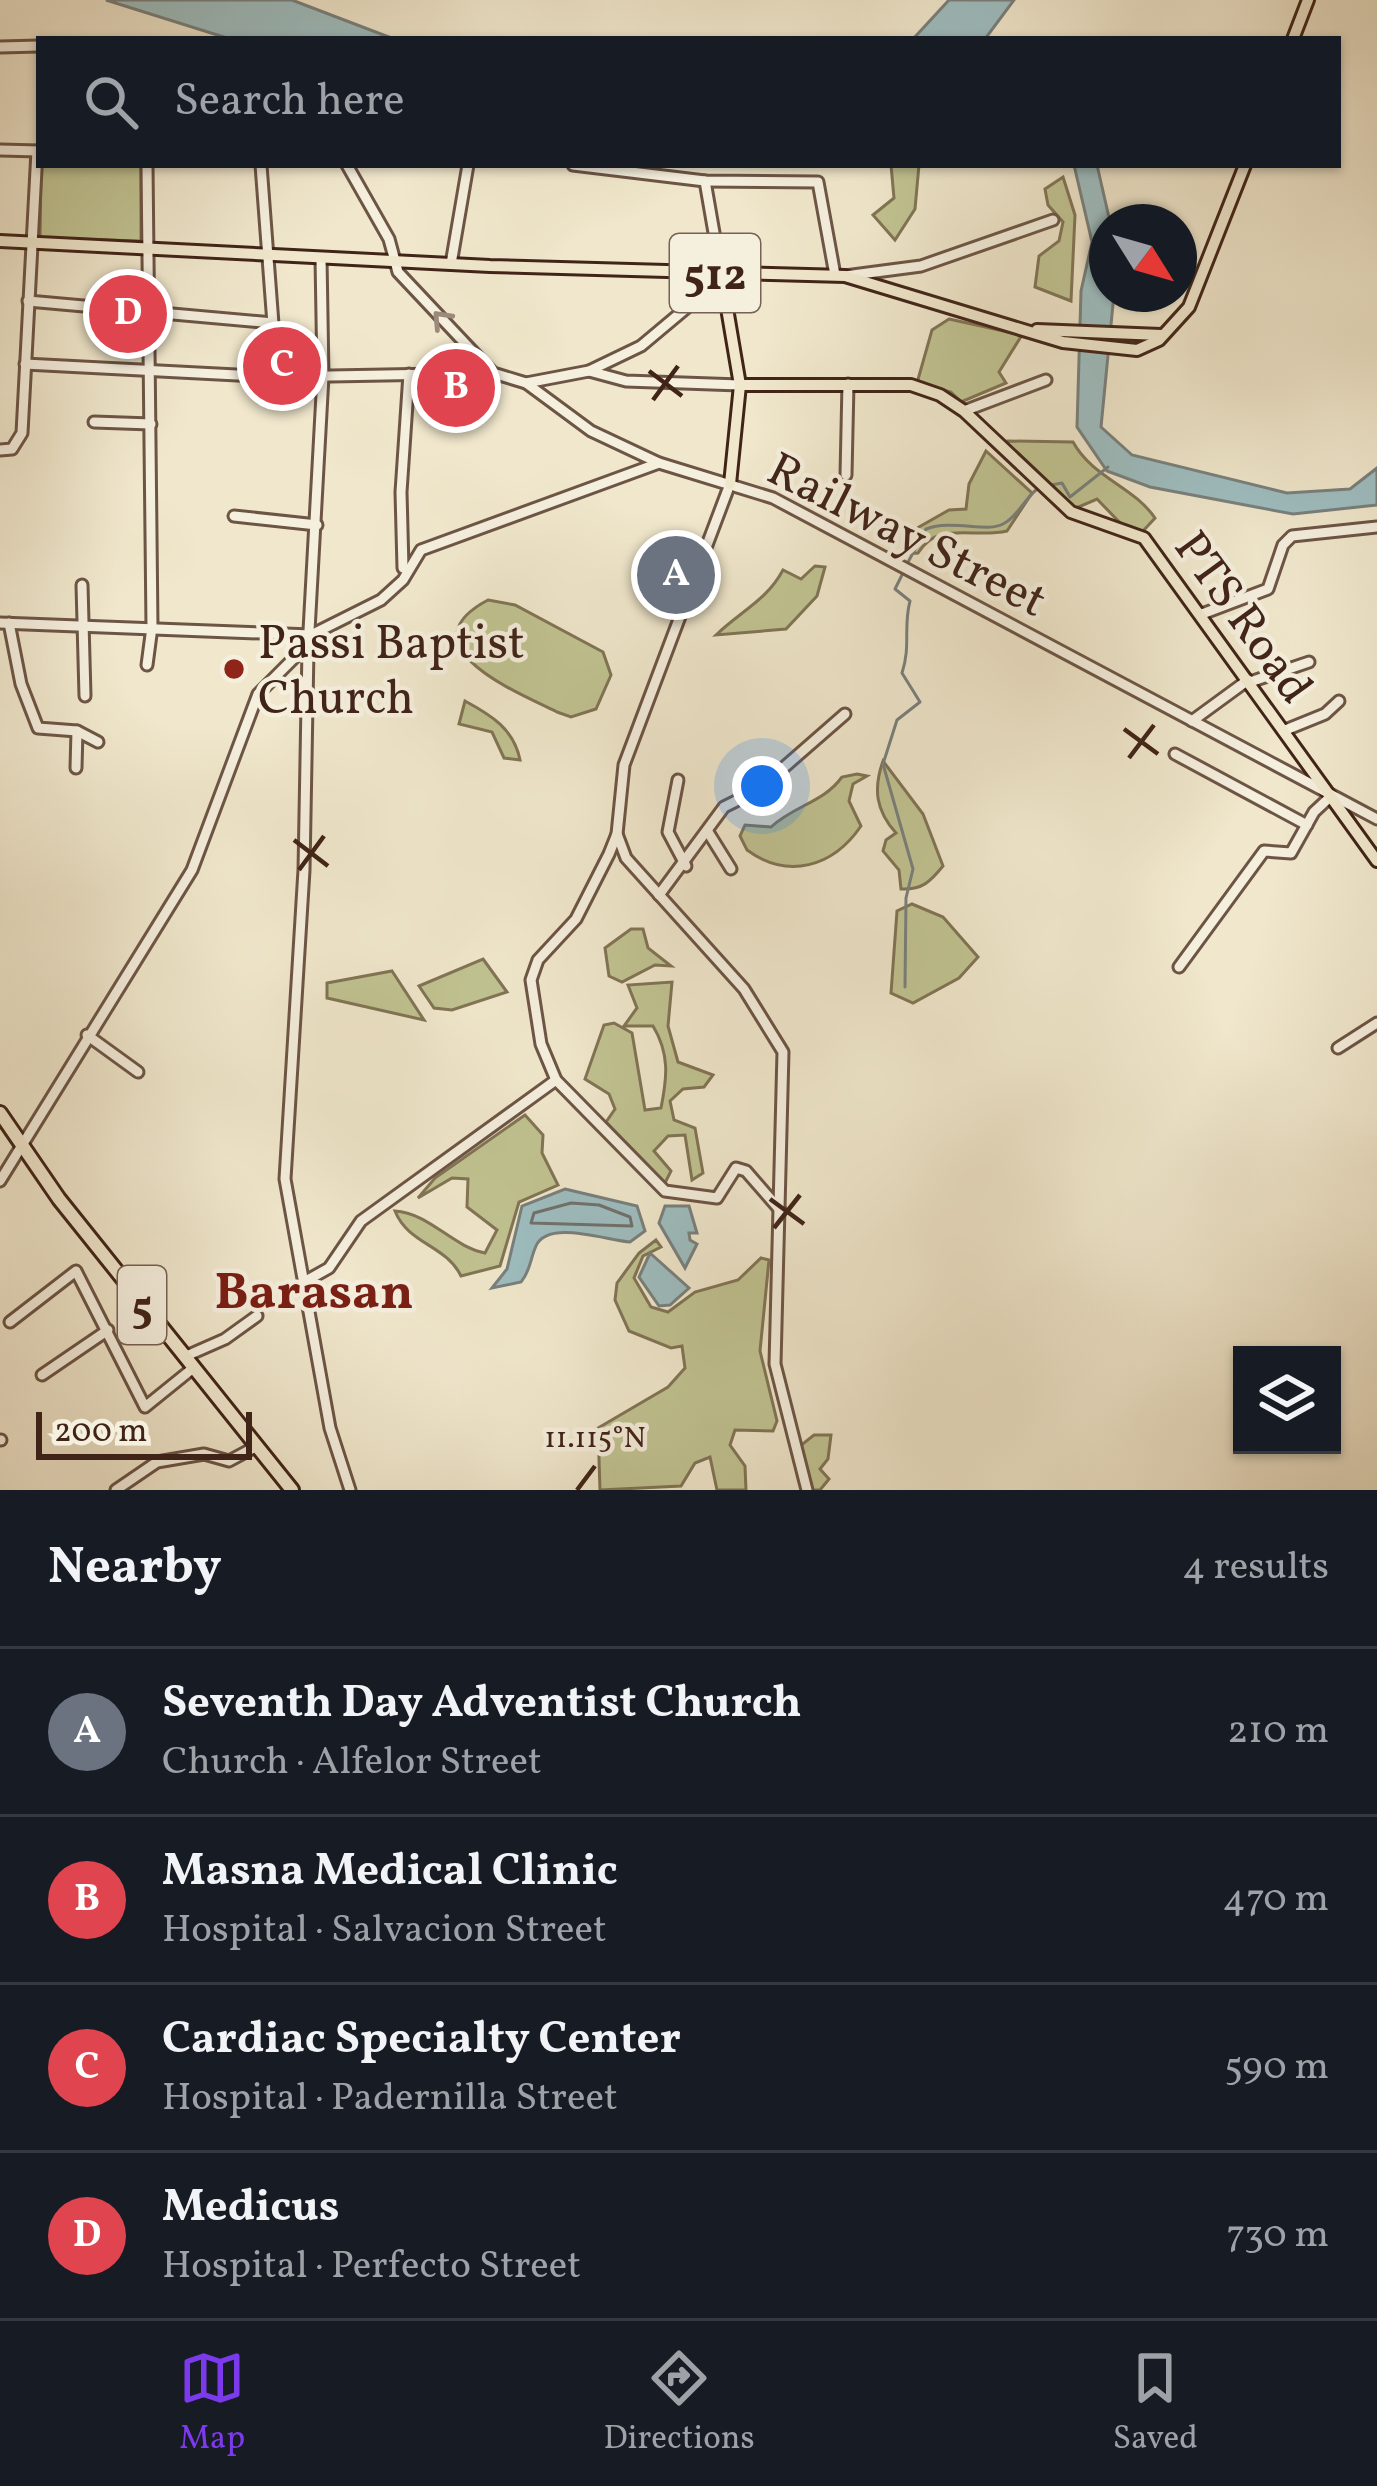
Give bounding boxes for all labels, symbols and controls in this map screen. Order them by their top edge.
search box [36,36,1341,168]
icon: search [78,69,144,135]
text: Search here [174,71,405,134]
north arrow [1089,204,1197,312]
road number: 512 [670,234,760,312]
pin: D [89,269,167,359]
one-way arrow [434,311,456,332]
pin: C [243,321,321,411]
pin: B [417,343,495,433]
street label: Railway Street [755,438,1057,636]
street label: PTS Road [1156,519,1327,719]
pin: A [637,530,715,620]
place label: Passi Baptist Church [258,612,525,734]
marker: Passi Baptist Church [221,656,247,682]
your location [732,756,792,816]
district label: Barasan [214,1259,414,1330]
road number: 5 [118,1266,166,1344]
map controls [1233,1346,1341,1454]
button: layers [1233,1346,1341,1454]
scale bar [36,1406,252,1459]
text: 200 m [54,1410,148,1456]
text: 11.115°N [544,1418,646,1460]
text: Nearby [48,1533,222,1604]
text: 4 results [1182,1541,1329,1595]
text: Seventh Day Adventist Church [162,1673,802,1736]
text: A [73,1705,101,1759]
text: 210 m [1227,1705,1329,1759]
text: Church · Alfelor Street [162,1736,542,1790]
text: Masna Medical Clinic [162,1841,618,1904]
text: B [74,1873,100,1927]
text: 470 m [1223,1873,1329,1927]
text: Hospital · Salvacion Street [162,1904,607,1958]
text: Cardiac Specialty Center [162,2009,681,2072]
text: C [74,2041,100,2095]
text: 590 m [1224,2041,1329,2095]
text: Hospital · Padernilla Street [162,2072,618,2126]
text: Medicus [162,2177,339,2240]
text: D [73,2209,101,2263]
text: 730 m [1226,2209,1329,2263]
text: Hospital · Perfecto Street [162,2240,581,2294]
tab: Map [179,2345,245,2463]
tab: Directions [603,2345,755,2463]
tab: Saved [1113,2345,1198,2463]

